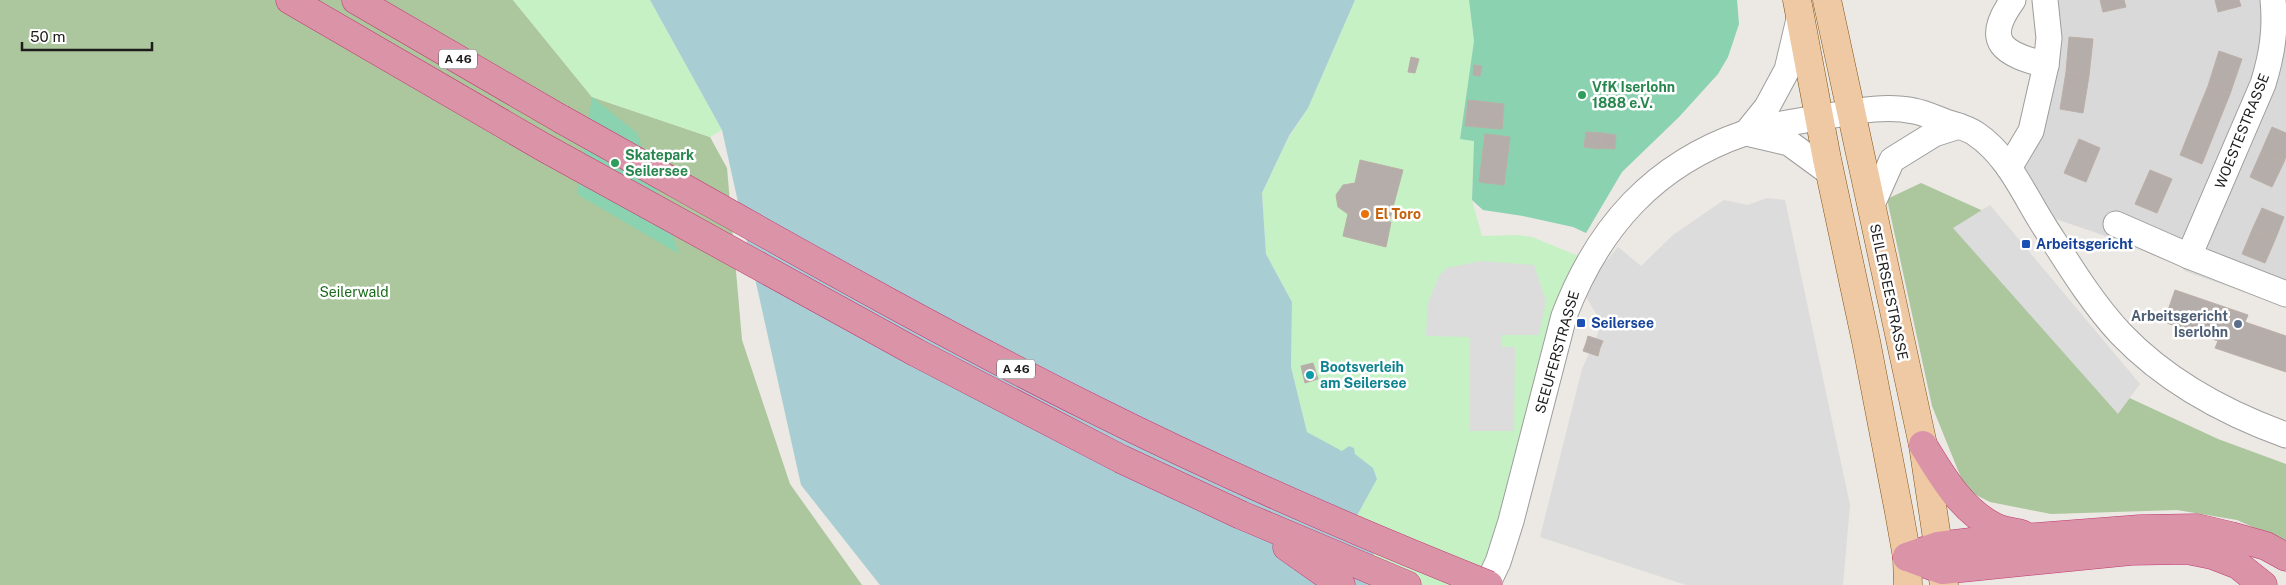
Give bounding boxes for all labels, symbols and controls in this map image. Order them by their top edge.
scale bar [22,20,152,52]
text: 50 m [30,28,65,45]
road number: A 46 [439,50,477,68]
street label: WOESTESTRASSE [2212,71,2272,191]
place label: VfK Iserlohn 1888 e.V. [1592,79,1675,111]
marker: VfK Iserlohn 1888 e.V. [1576,89,1588,101]
place label: Skatepark Seilersee [625,147,694,179]
marker: Skatepark Seilersee [609,157,621,169]
place label: El Toro [1375,206,1421,222]
marker: El Toro [1359,208,1371,220]
street label: SEILERSEESTRASSE [1867,222,1911,362]
place label: Arbeitsgericht [2036,236,2133,252]
marker: Arbeitsgericht [2020,238,2032,250]
park label: Seilerwald [319,284,389,300]
street label: SEEUFERSTRASSE [1532,289,1582,415]
place label: Arbeitsgericht Iserlohn [2131,308,2228,340]
place label: Seilersee [1591,315,1654,331]
marker: Seilersee [1575,317,1587,329]
marker: Arbeitsgericht Iserlohn [2232,318,2244,330]
road number: A 46 [997,359,1035,378]
place label: Bootsverleih am Seilersee [1320,359,1407,391]
marker: Bootsverleih am Seilersee [1304,369,1316,381]

